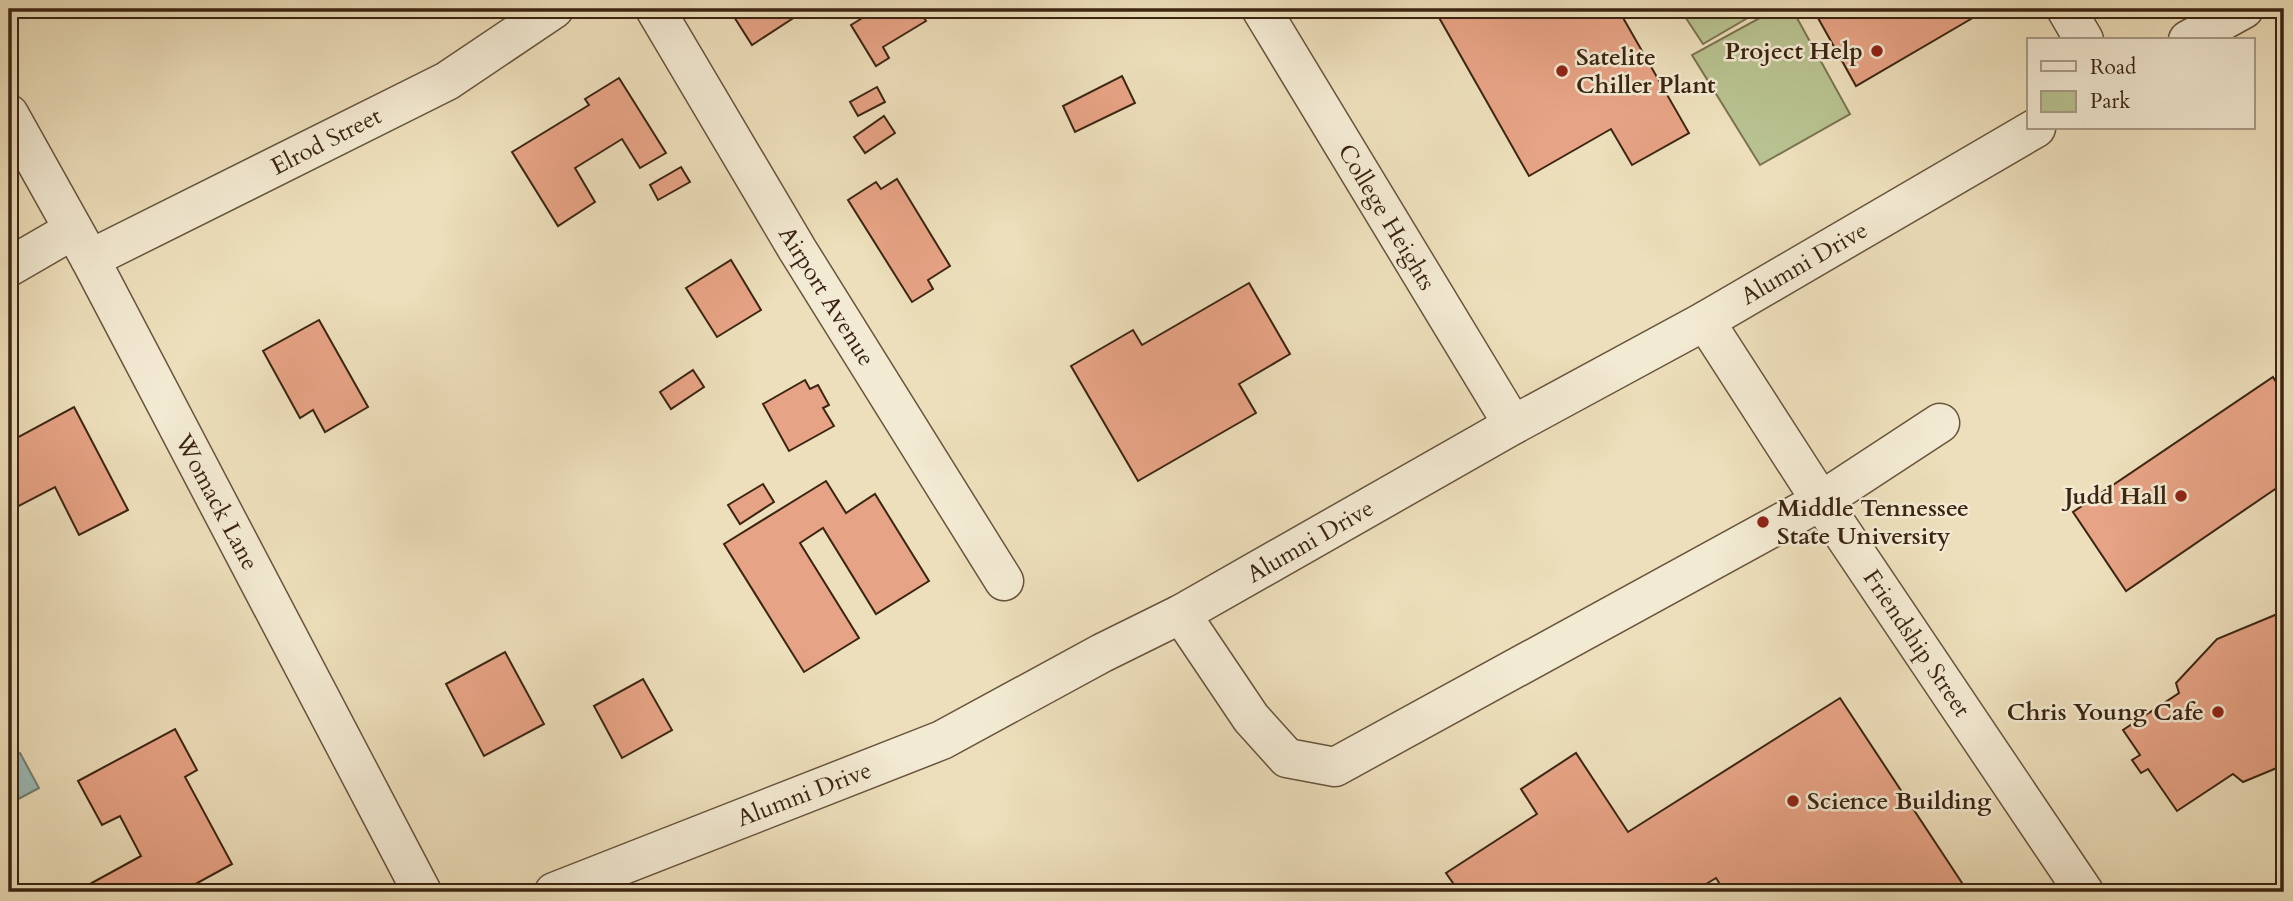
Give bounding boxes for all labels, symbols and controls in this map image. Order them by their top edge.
place label: Project Help [1725,35,1863,68]
legend [2027,38,2254,130]
place label: Satelite Chiller Plant [1576,41,1716,102]
marker: Project Help [1869,43,1885,59]
text: Road [2090,53,2136,82]
marker: Satelite Chiller Plant [1554,63,1570,79]
text: Park [2090,87,2131,116]
street label: Elrod Street [265,99,387,183]
street label: College Heights [1330,138,1443,297]
street label: Alumni Drive [1735,214,1874,313]
street label: Airport Avenue [770,220,883,372]
street label: Womack Lane [166,427,266,576]
place label: Judd Hall [2062,480,2167,513]
marker: Judd Hall [2173,488,2189,504]
street label: Alumni Drive [1241,492,1380,591]
place label: Middle Tennessee State University [1777,492,1969,553]
marker: Middle Tennessee State University [1755,514,1771,530]
street label: Friendship Street [1855,563,1978,724]
place label: Chris Young Cafe [2007,696,2204,729]
marker: Chris Young Cafe [2210,704,2226,720]
street label: Alumni Drive [732,754,876,835]
place label: Science Building [1807,785,1992,818]
marker: Science Building [1785,793,1801,809]

